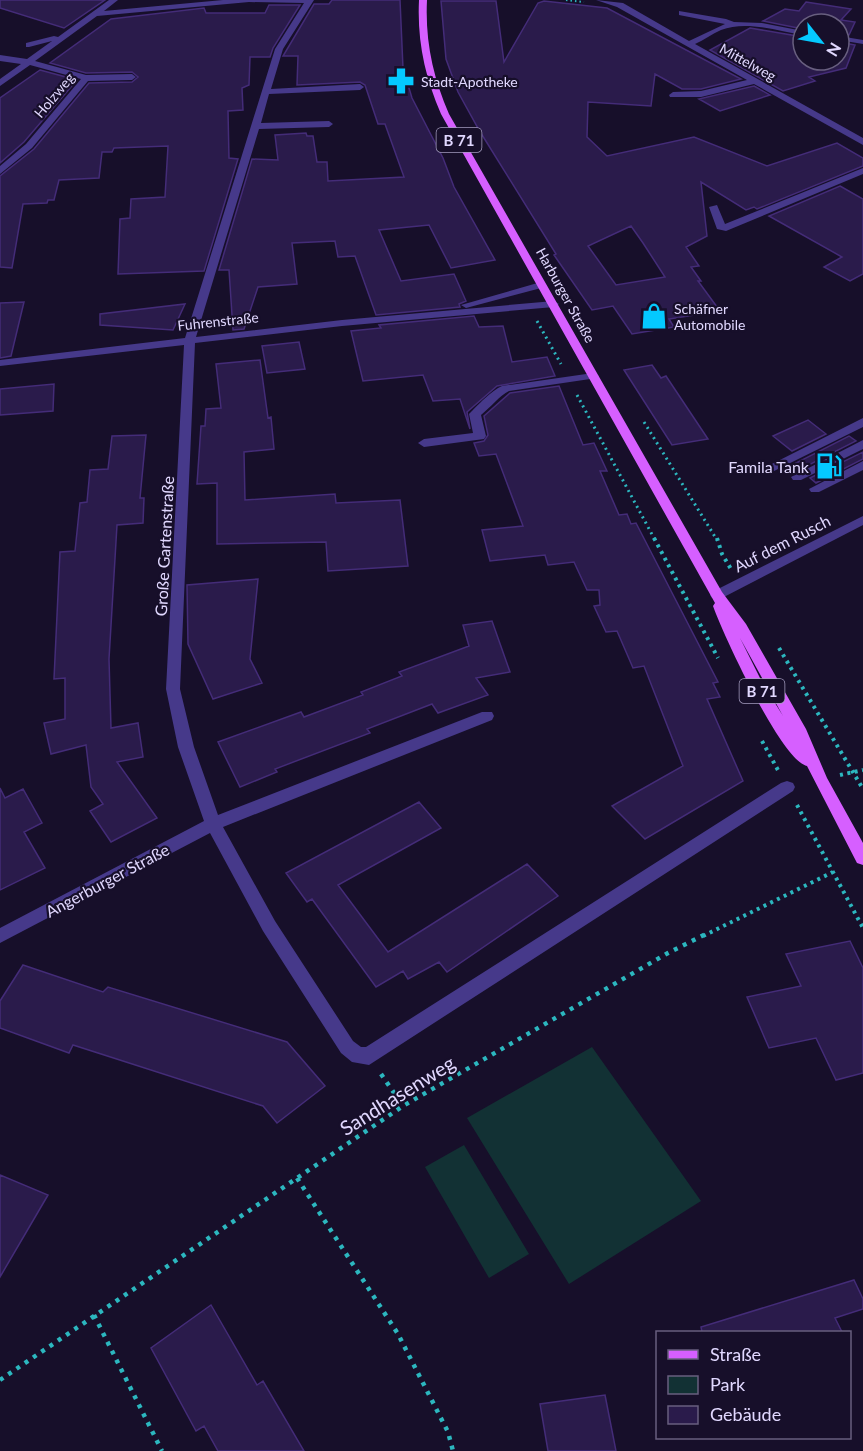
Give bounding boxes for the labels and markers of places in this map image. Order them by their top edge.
pharmacy icon: Stadt-Apotheke [386,66,416,96]
place label: Stadt-Apotheke [421,73,518,90]
place label: Schäfner Automobile [674,300,745,333]
shop icon: Schäfner Automobile [639,301,669,331]
fuel station icon: Famila Tank [814,451,844,481]
place label: Famila Tank [728,457,810,476]

